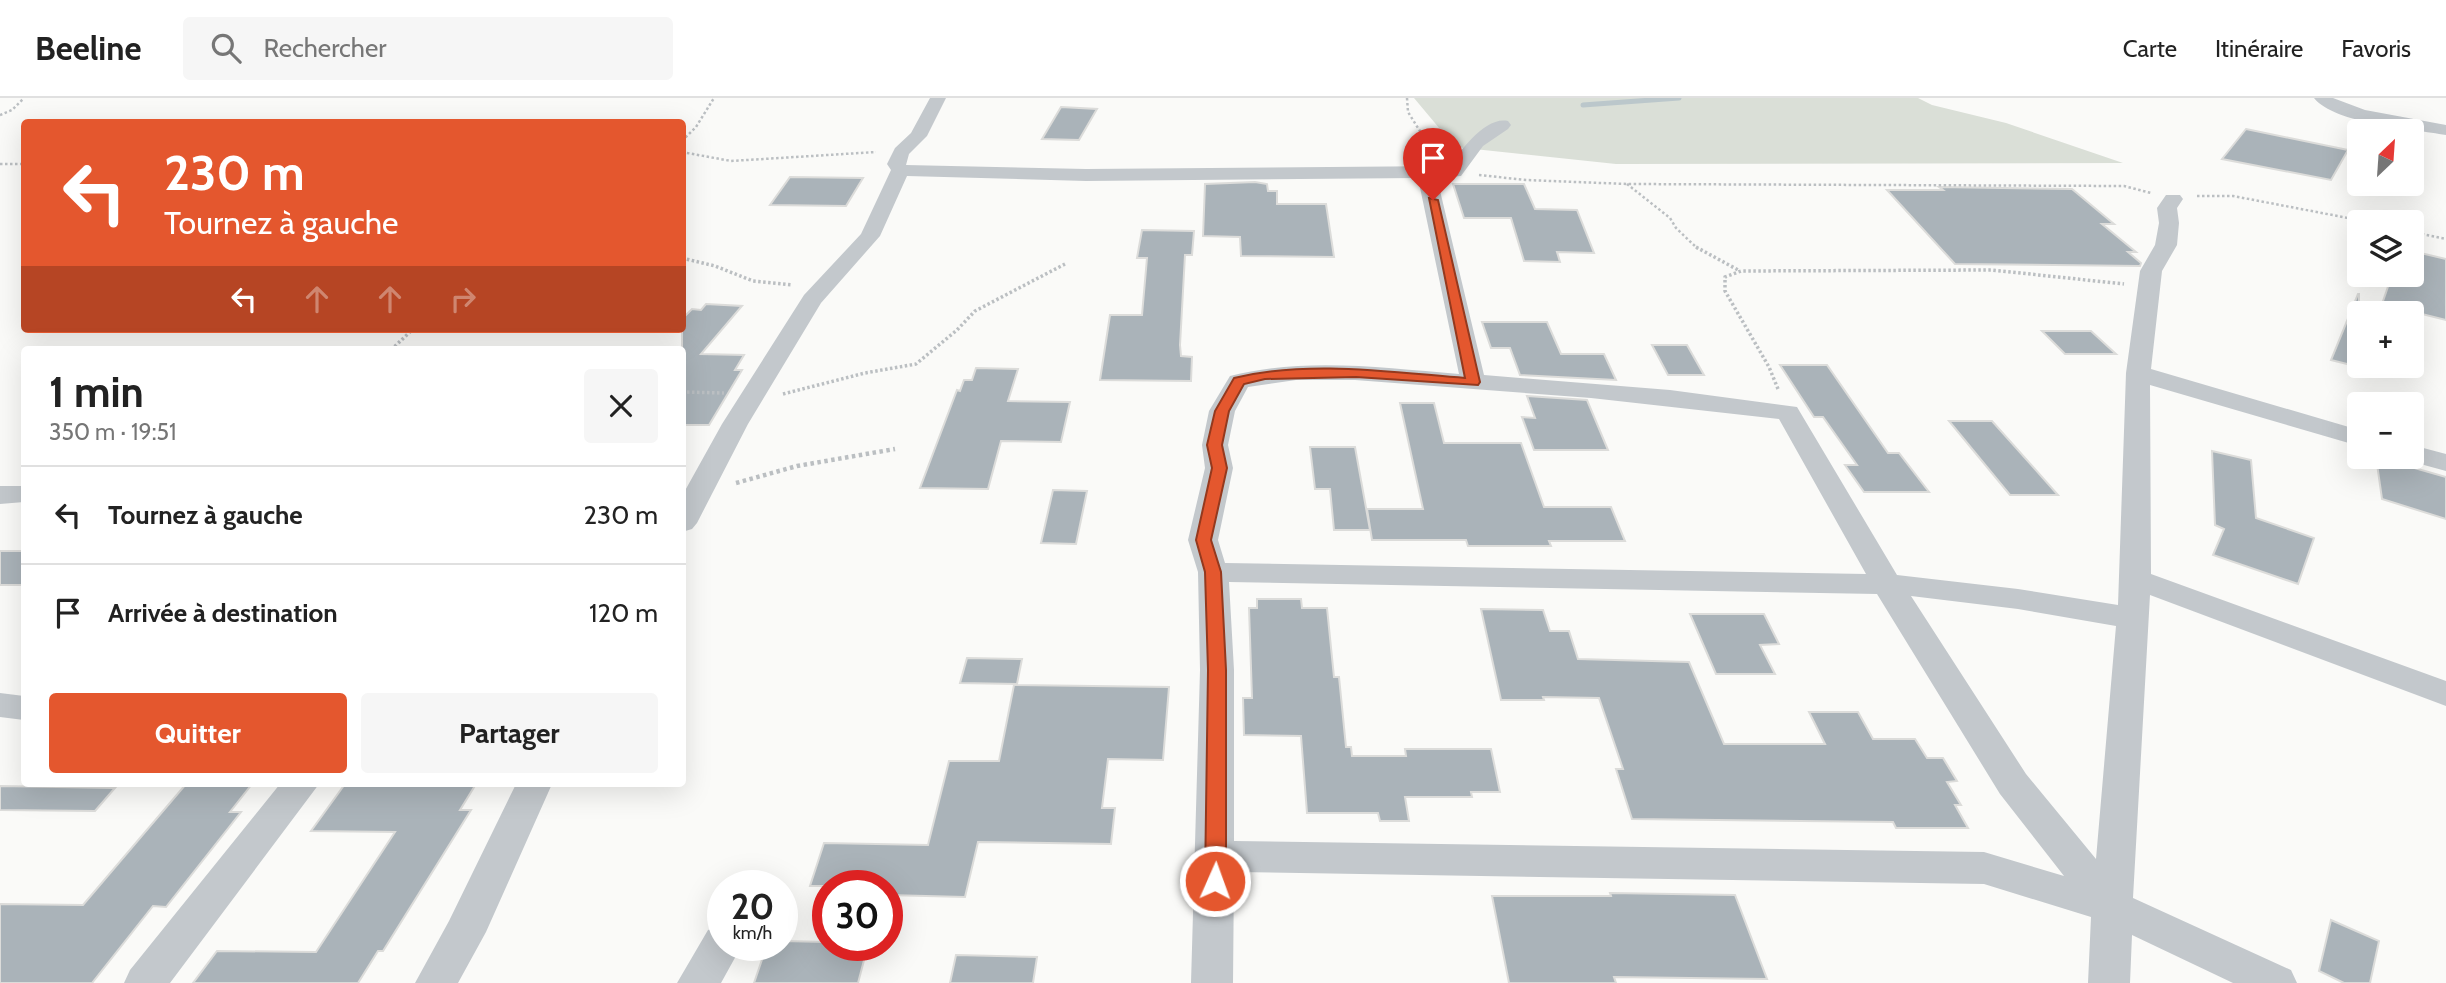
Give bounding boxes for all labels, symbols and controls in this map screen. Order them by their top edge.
search box [183,17,673,80]
text: Beeline [35,28,141,68]
icon: search [207,29,245,67]
text: Rechercher [263,32,386,64]
text: Carte [2123,34,2177,63]
text: Itinéraire [2215,34,2303,63]
text: Favoris [2341,34,2411,63]
north arrow [2347,119,2424,196]
map controls [2347,119,2424,469]
pin [1403,128,1463,200]
icon: arrive [1414,139,1452,177]
text: 230 m [164,143,305,202]
icon: left [49,147,140,238]
text: Tournez à gauche [164,203,398,242]
button: layers [2347,210,2424,287]
icon: left [225,280,263,318]
icon: ahead [298,280,336,318]
icon: ahead [371,280,409,318]
icon: right [444,280,482,318]
button: + [2347,301,2424,378]
text: 1 min [49,366,144,418]
button: close [584,369,658,443]
button: − [2347,392,2424,469]
text: 350 m · 19:51 [49,418,176,446]
icon: left [49,496,87,534]
text: Tournez à gauche [108,499,303,531]
text: 230 m [584,499,658,531]
icon: arrive [49,594,87,632]
text: Arrivée à destination [108,597,338,629]
text: 120 m [589,597,658,629]
button: Quitter [49,693,347,773]
button: Partager [361,693,658,773]
position arrow [1178,844,1252,918]
speed limit sign: 30 [812,870,903,961]
text: 20 [731,885,774,928]
text: km/h [733,922,772,944]

